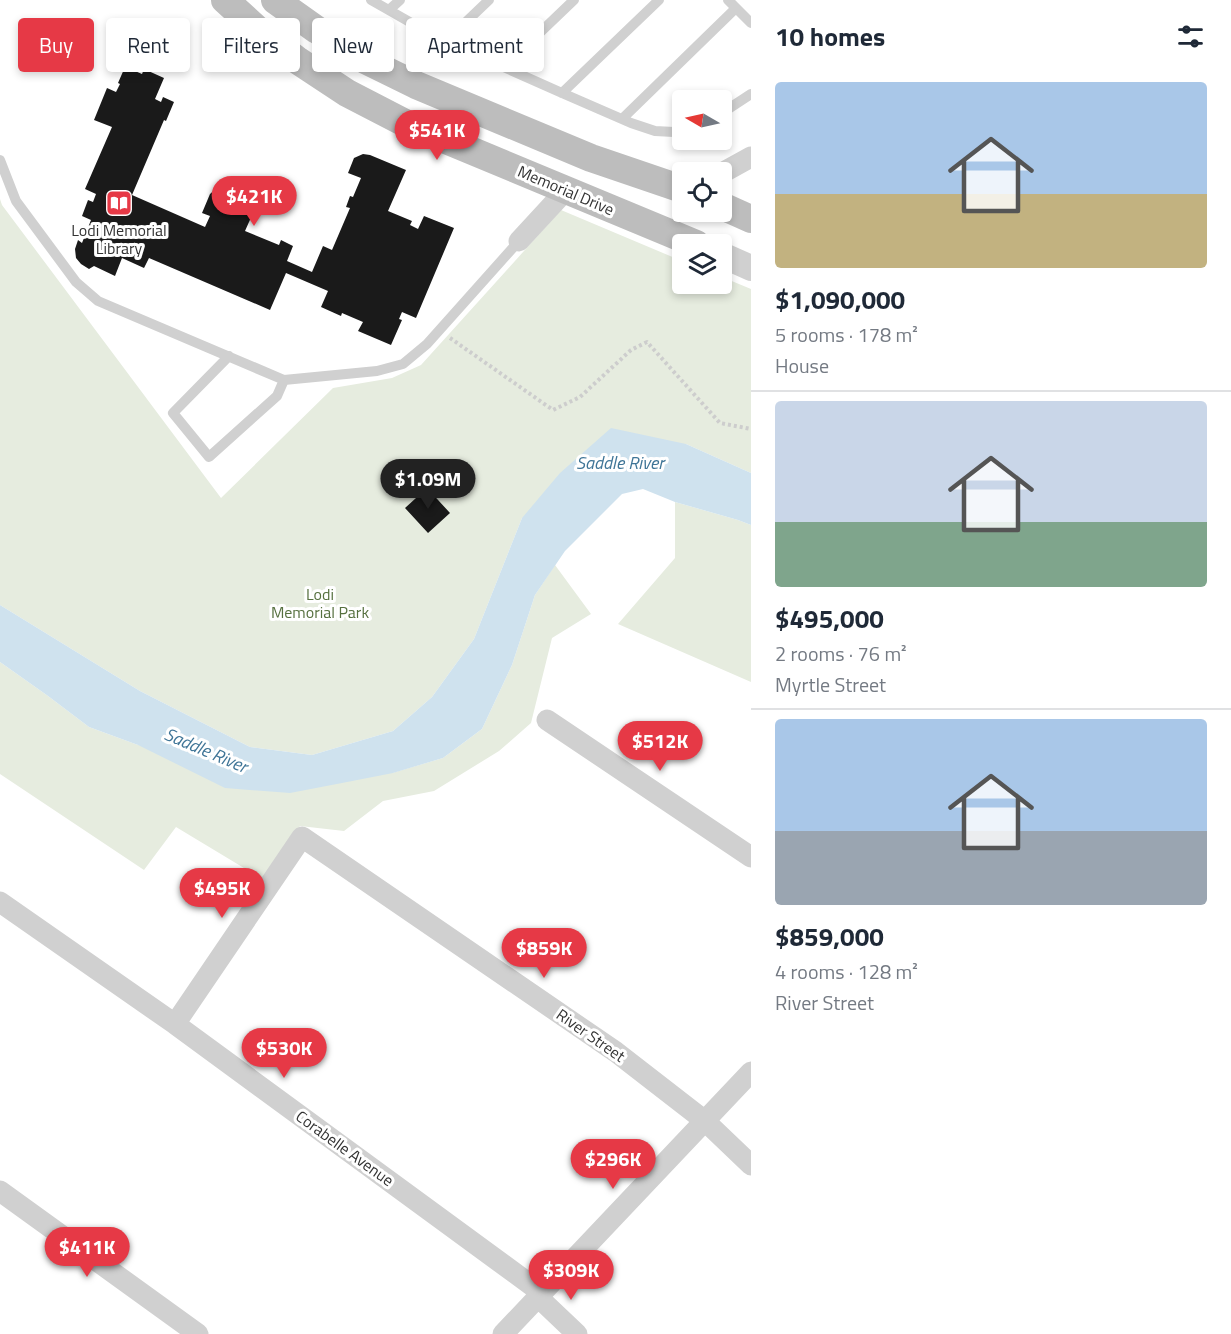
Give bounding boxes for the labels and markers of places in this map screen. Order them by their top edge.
pin: $541K [395,110,479,161]
pin: $421K [212,176,296,227]
library icon: Lodi Memorial Library [104,188,134,218]
place label: Lodi Memorial Library [71,218,167,260]
pin: $1.09M [379,459,477,510]
pin: $512K [618,721,702,772]
pin: $495K [180,868,264,919]
pin: $859K [502,928,586,979]
pin: $530K [242,1028,326,1079]
pin: $296K [571,1139,655,1190]
pin: $411K [45,1227,129,1278]
pin: $309K [529,1250,613,1301]

